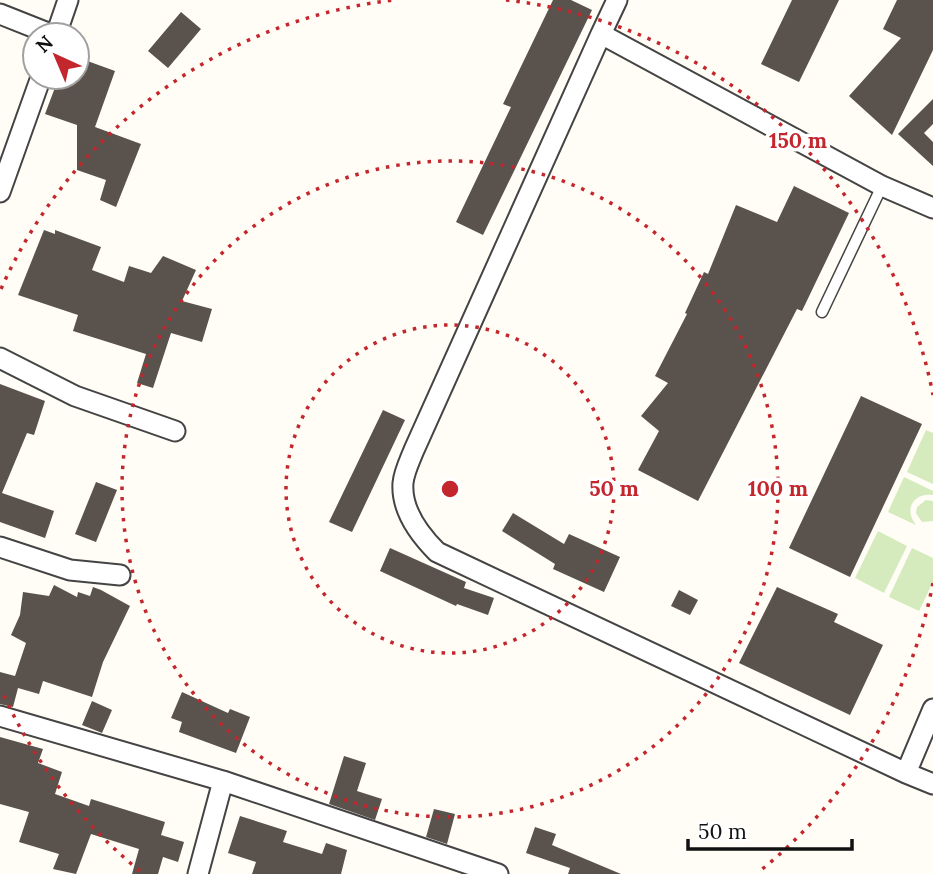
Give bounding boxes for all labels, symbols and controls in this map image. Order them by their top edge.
north arrow [21,21,91,91]
text: N [31,30,58,58]
text: 150 m [769,127,827,154]
text: 50 m [589,475,639,502]
text: 100 m [748,475,808,502]
centre of rings [438,477,462,501]
scale bar [688,808,852,852]
text: 50 m [698,818,747,845]

